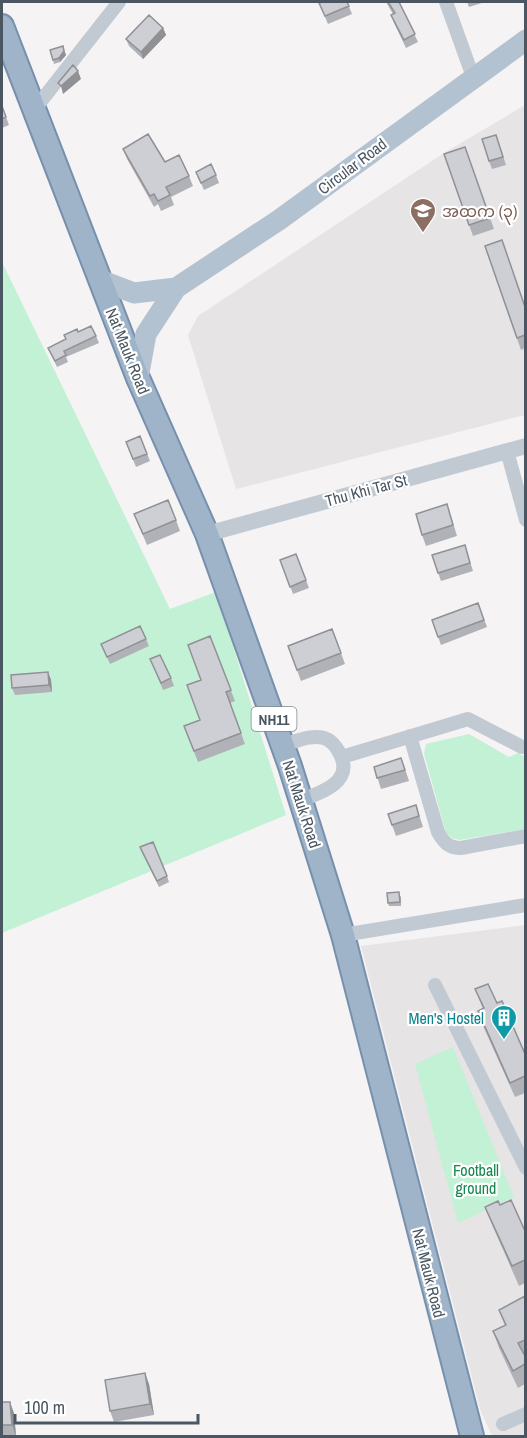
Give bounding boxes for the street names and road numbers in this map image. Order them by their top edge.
street label: Circular Road [313,133,391,199]
street label: Nat Mauk Road [101,305,155,397]
street label: Thu Khi Tar St [323,468,410,511]
road number: NH11 [252,707,296,731]
street label: Nat Mauk Road [277,757,327,851]
street label: Nat Mauk Road [407,1226,451,1320]

